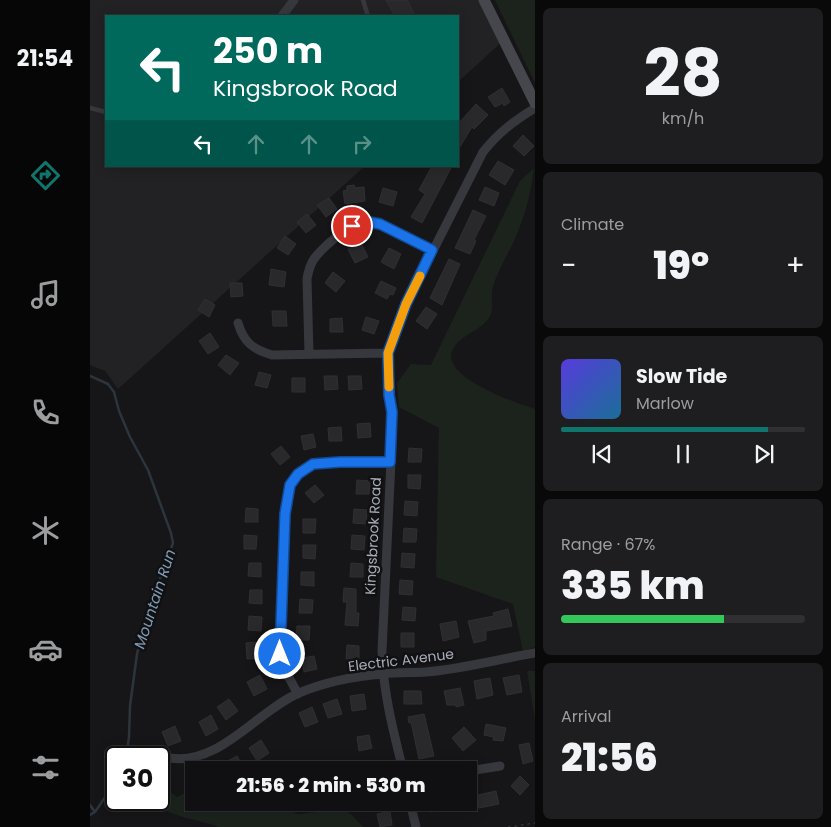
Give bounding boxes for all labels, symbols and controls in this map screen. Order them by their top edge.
text: 250 m [213,26,323,75]
text: 28 [643,28,723,119]
icon: left [130,35,195,100]
text: 21:54 [17,43,73,74]
text: Kingsbrook Road [213,73,398,104]
text: km/h [662,107,704,130]
icon: left [189,130,217,158]
icon: ahead [242,130,270,158]
icon: ahead [295,130,323,158]
icon: right [348,130,376,158]
icon: directions [28,158,63,193]
pin [331,205,373,247]
icon: arrive [338,212,366,240]
text: Climate [561,213,624,236]
text: 19° [653,239,709,292]
text: − [561,246,576,285]
text: + [786,246,805,285]
icon: music [28,277,63,312]
text: Slow Tide [636,363,727,390]
text: Marlow [636,392,694,415]
icon: phone [28,395,63,430]
icon: previous [588,440,616,468]
icon: pause [669,440,697,468]
icon: next [750,440,778,468]
street label: Kingsbrook Road [360,477,386,595]
icon: climate [28,513,63,548]
text: Range · 67% [561,533,656,556]
water label: Mountain Run [129,546,180,651]
text: 335 km [561,559,705,612]
position arrow [253,627,305,679]
icon: car [28,632,63,667]
street label: Electric Avenue [347,644,455,676]
text: Arrival [561,705,611,728]
text: 21:56 [561,731,658,784]
speed limit sign: 30 [105,746,170,811]
icon: filters [28,750,63,785]
text: 21:56 · 2 min · 530 m [236,772,426,799]

